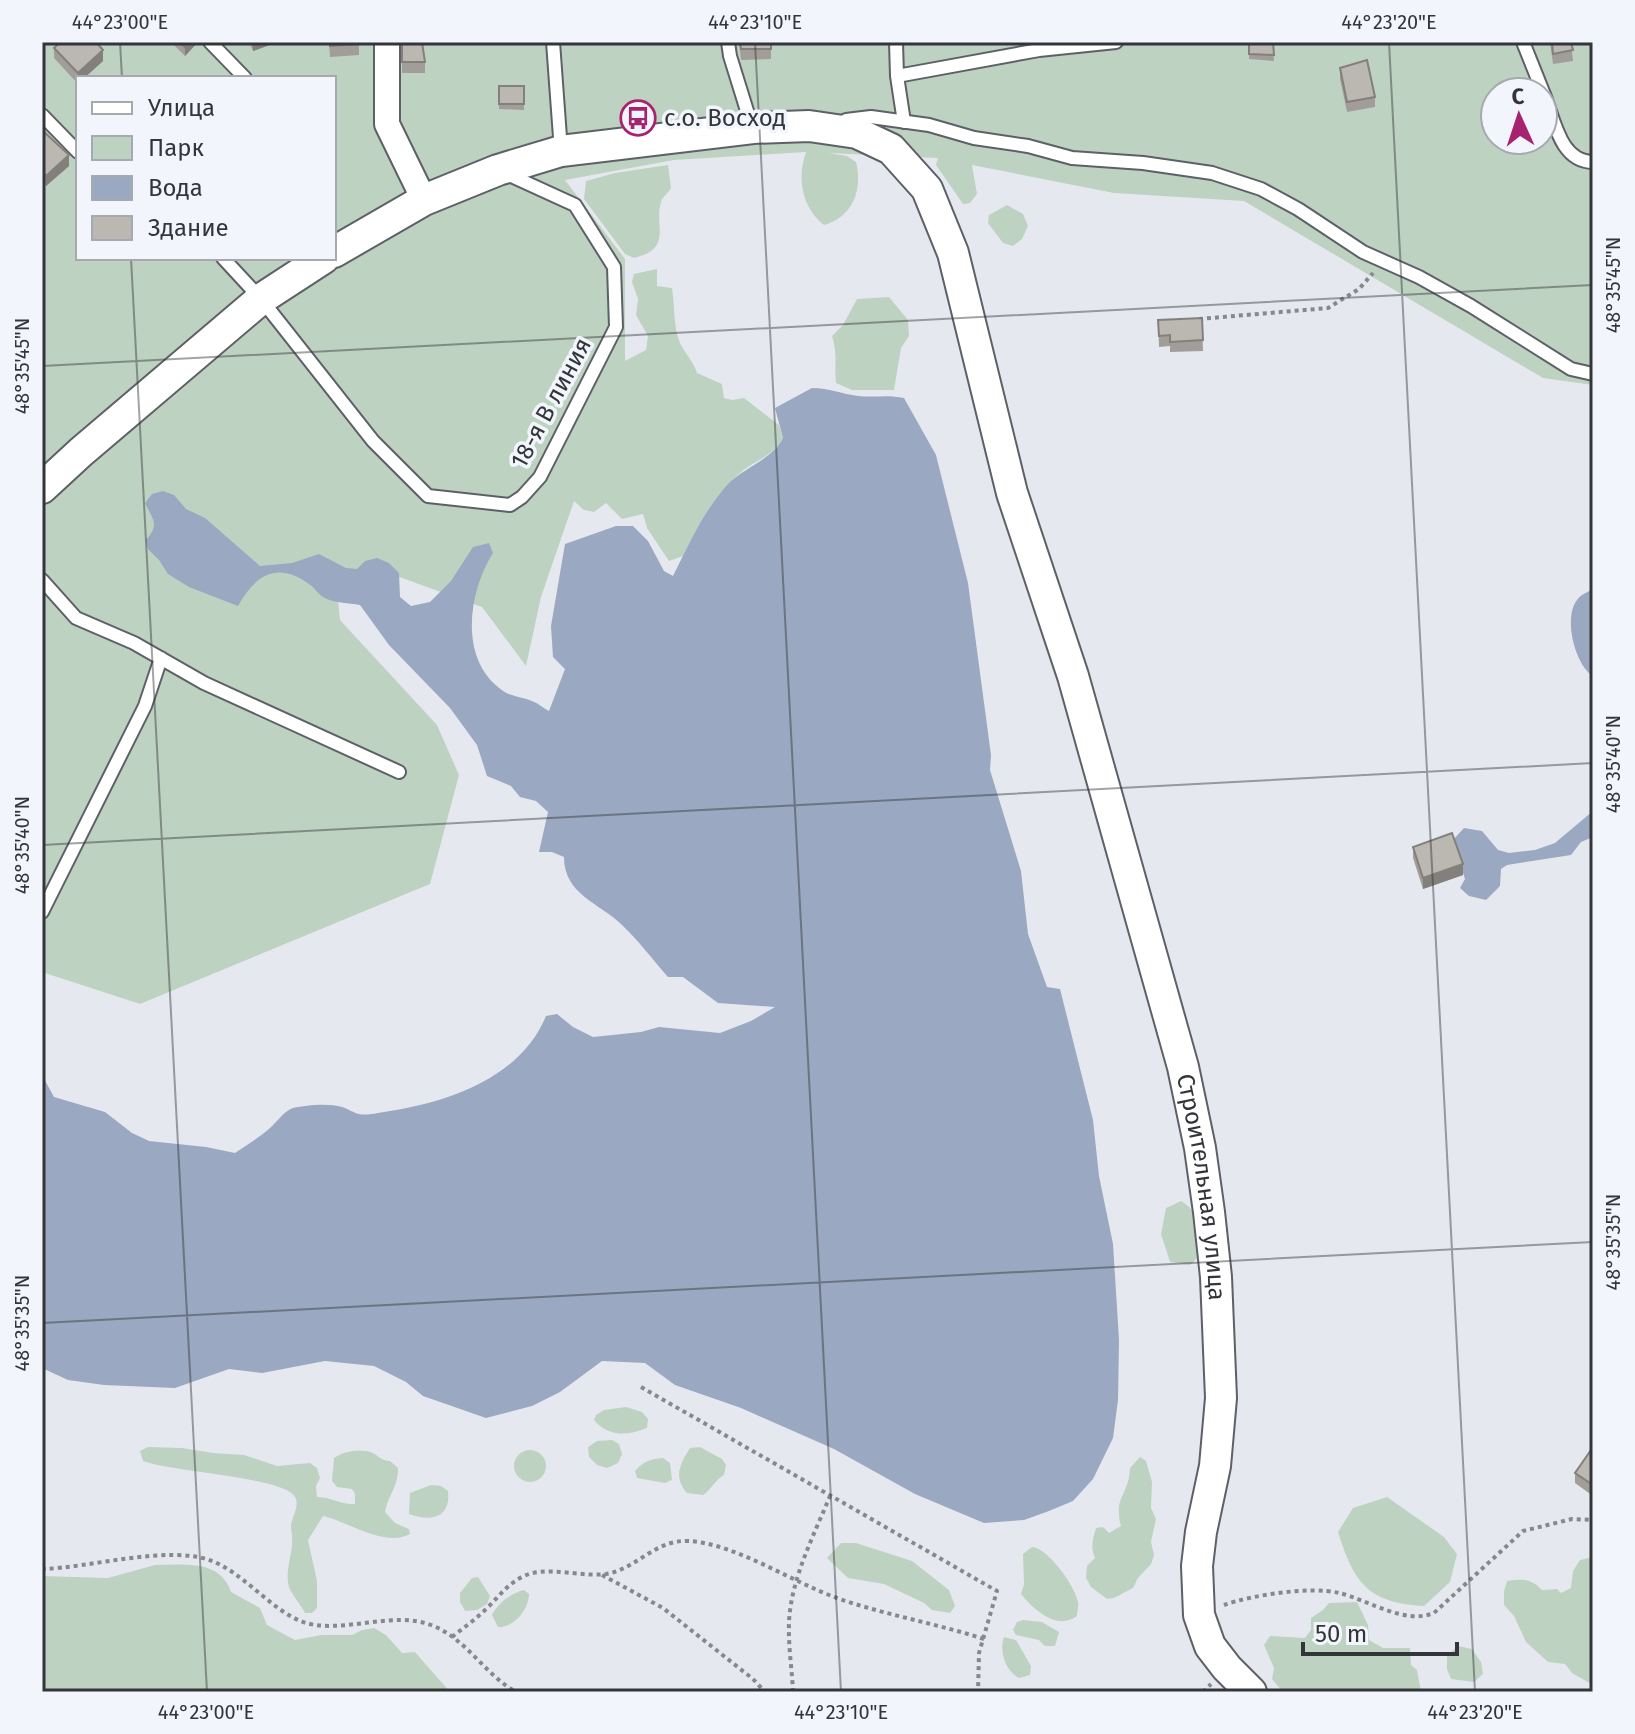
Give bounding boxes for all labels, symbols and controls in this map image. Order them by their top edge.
text: 44°23'00"E [72,10,168,34]
text: 44°23'10"E [708,10,802,34]
text: 44°23'20"E [1341,10,1437,34]
legend [76,76,336,260]
north arrow [1479,76,1559,156]
text: С [1511,83,1525,110]
text: Улица [148,94,215,122]
bus stop icon: с.о. Восход [619,99,657,137]
place label: с.о. Восход [664,104,786,132]
text: Парк [148,134,205,162]
text: Вода [148,174,203,202]
text: Здание [148,214,229,242]
text: 48°35'45"N [1601,237,1625,333]
text: 48°35'45"N [10,318,34,414]
street label: 18-я В линия [505,333,597,473]
text: 48°35'40"N [1601,715,1625,813]
text: 48°35'40"N [10,796,34,894]
street label: Строительная улица [1171,1071,1231,1301]
text: 48°35'35"N [1601,1194,1625,1290]
text: 48°35'35"N [10,1275,34,1371]
scale bar [1303,1606,1457,1656]
text: 50 m [1315,1620,1367,1648]
text: 44°23'00"E [158,1700,254,1724]
text: 44°23'10"E [794,1700,888,1724]
text: 44°23'20"E [1427,1700,1523,1724]

